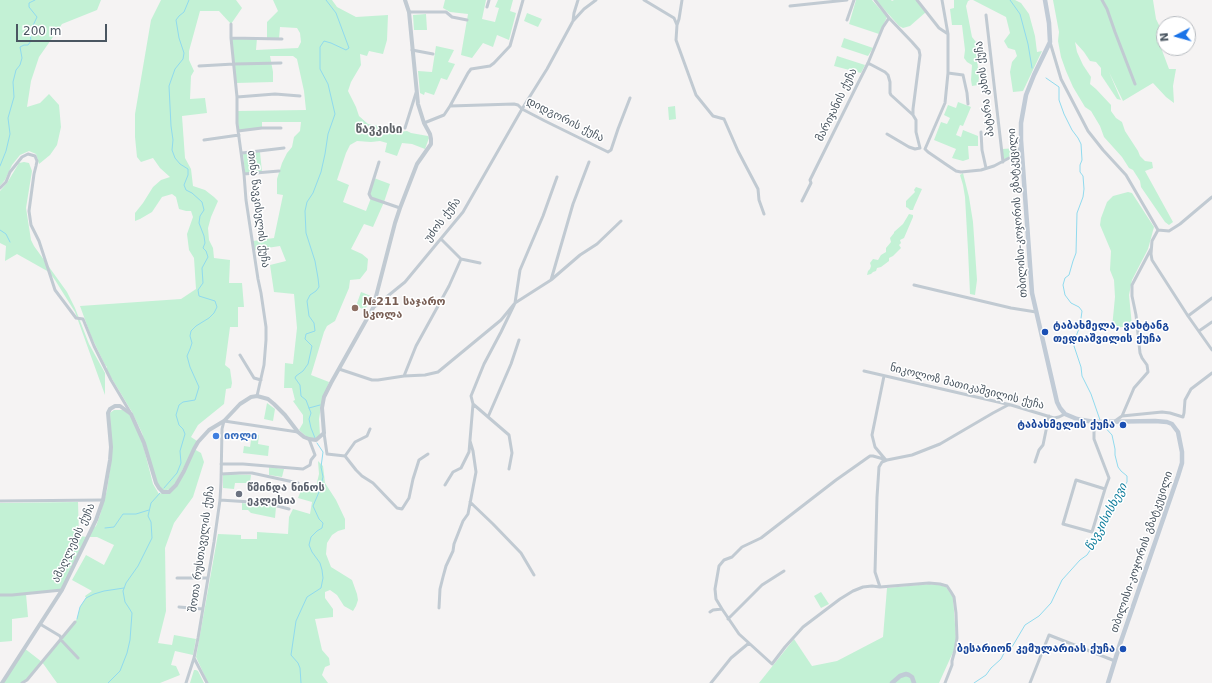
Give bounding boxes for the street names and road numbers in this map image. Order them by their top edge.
street label: პატარა კახის ქუჩა [973,40,997,138]
street label: მარიჯანის ქუჩა [814,66,860,144]
street label: დიდგორის ქუჩა [524,95,606,145]
street label: თბილისი-კოჯორის გზატკეცილი [1005,128,1031,298]
street label: თინა წავკისელის ქუჩა [244,150,272,268]
street label: უძოს ქუჩა [422,195,464,245]
street label: ნიკოლოზ მათიკაშვილის ქუჩა [889,361,1045,413]
street label: თბილისი-კოჯორის გზატკეცილი [1108,470,1176,634]
street label: შოთა რუსთაველის ქუჩა [187,485,217,613]
street label: ამაღლების ქუჩა [50,501,98,585]

